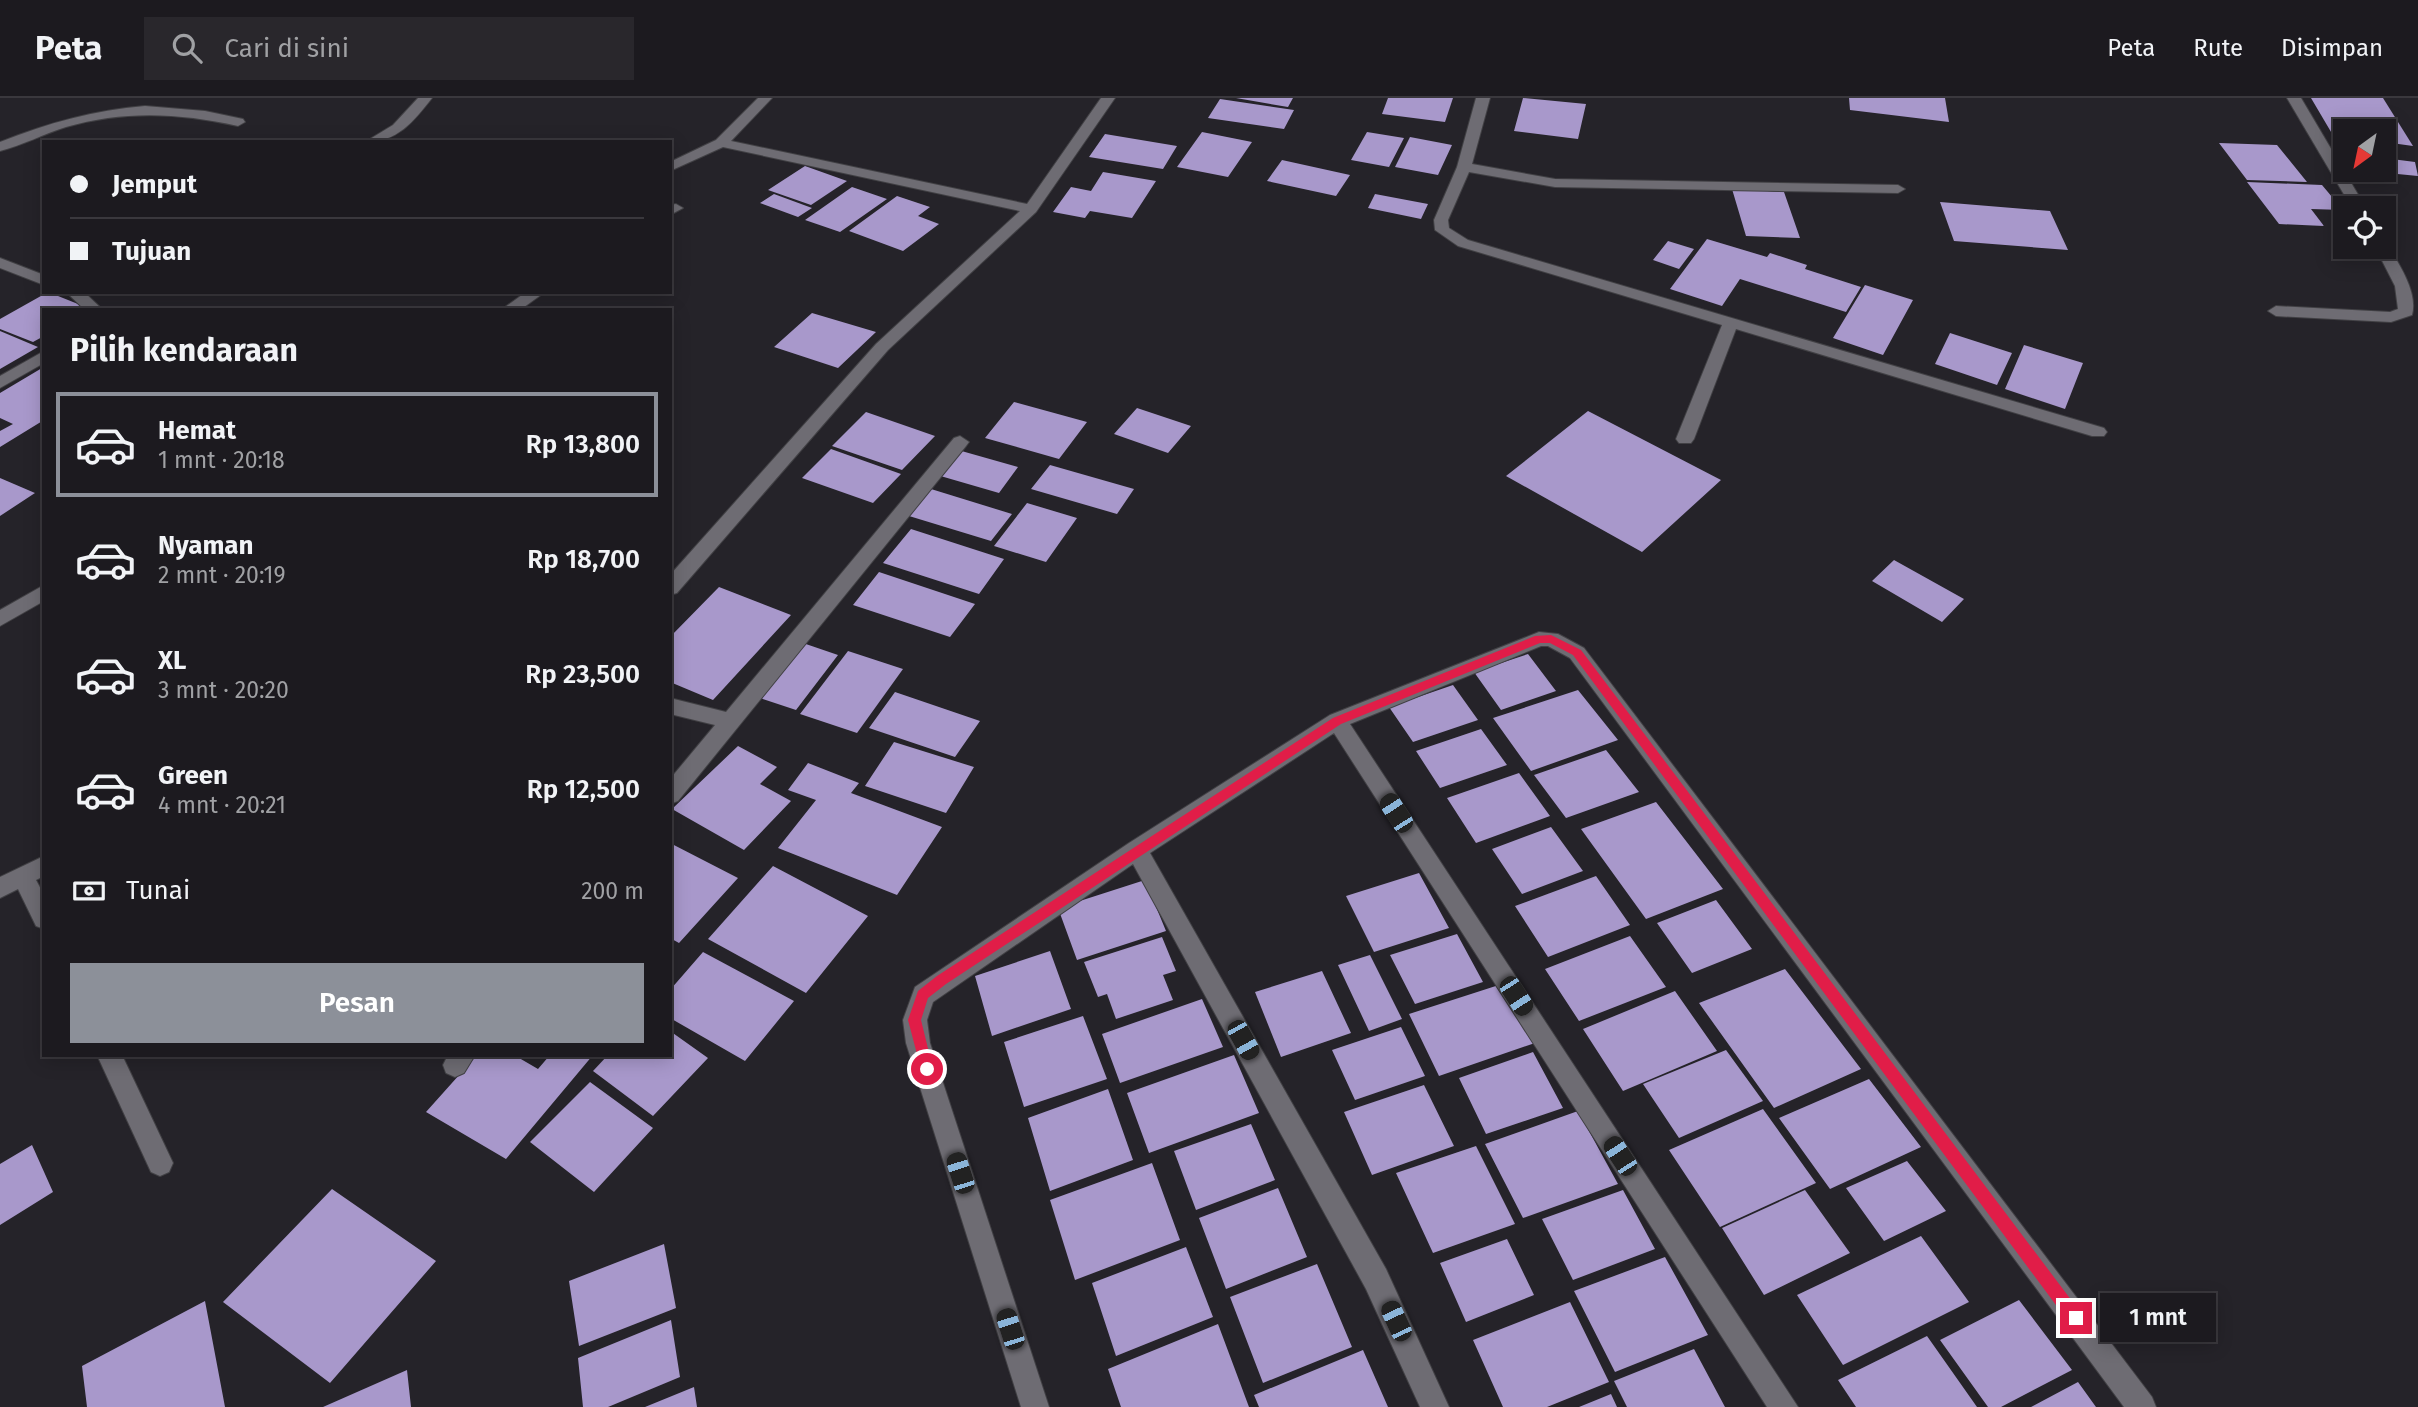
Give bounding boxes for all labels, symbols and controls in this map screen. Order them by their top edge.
search box [144,17,634,80]
text: Peta [35,28,102,68]
icon: search [168,29,206,67]
text: Cari di sini [224,33,349,64]
text: Peta [2107,34,2155,62]
text: Rute [2193,34,2243,62]
text: Disimpan [2281,34,2383,62]
north arrow [2333,119,2396,182]
map controls [2333,119,2396,259]
text: Jemput [112,169,197,200]
button: locate [2333,196,2396,259]
text: Tujuan [112,236,191,267]
text: Pilih kendaraan [70,331,298,369]
icon: car [74,413,137,476]
text: Hemat [158,415,236,446]
text: Rp 13,800 [526,429,640,460]
text: 1 mnt · 20:18 [158,446,285,474]
icon: car [74,528,137,591]
text: Nyaman [158,530,254,561]
text: Rp 18,700 [527,544,640,575]
text: 2 mnt · 20:19 [158,561,286,589]
icon: car [74,643,137,706]
text: XL [158,645,186,676]
text: Rp 23,500 [525,659,640,690]
text: 3 mnt · 20:20 [158,676,289,704]
icon: car [74,758,137,821]
text: Green [158,760,228,791]
text: Rp 12,500 [527,774,640,805]
car [1376,790,1417,836]
text: 4 mnt · 20:21 [158,791,286,819]
icon: cash [70,872,108,910]
text: Tunai [126,875,190,906]
text: 200 m [581,877,644,905]
button: Pesan [70,963,644,1043]
car [1496,973,1537,1019]
car [1224,1017,1263,1063]
route start [911,1053,943,1085]
car [1600,1133,1641,1179]
car [944,1150,977,1196]
callout: 1 mnt [2100,1294,2216,1342]
car [1378,1298,1415,1344]
route end [2060,1302,2092,1334]
text: 1 mnt [2129,1303,2187,1331]
car [994,1306,1027,1352]

